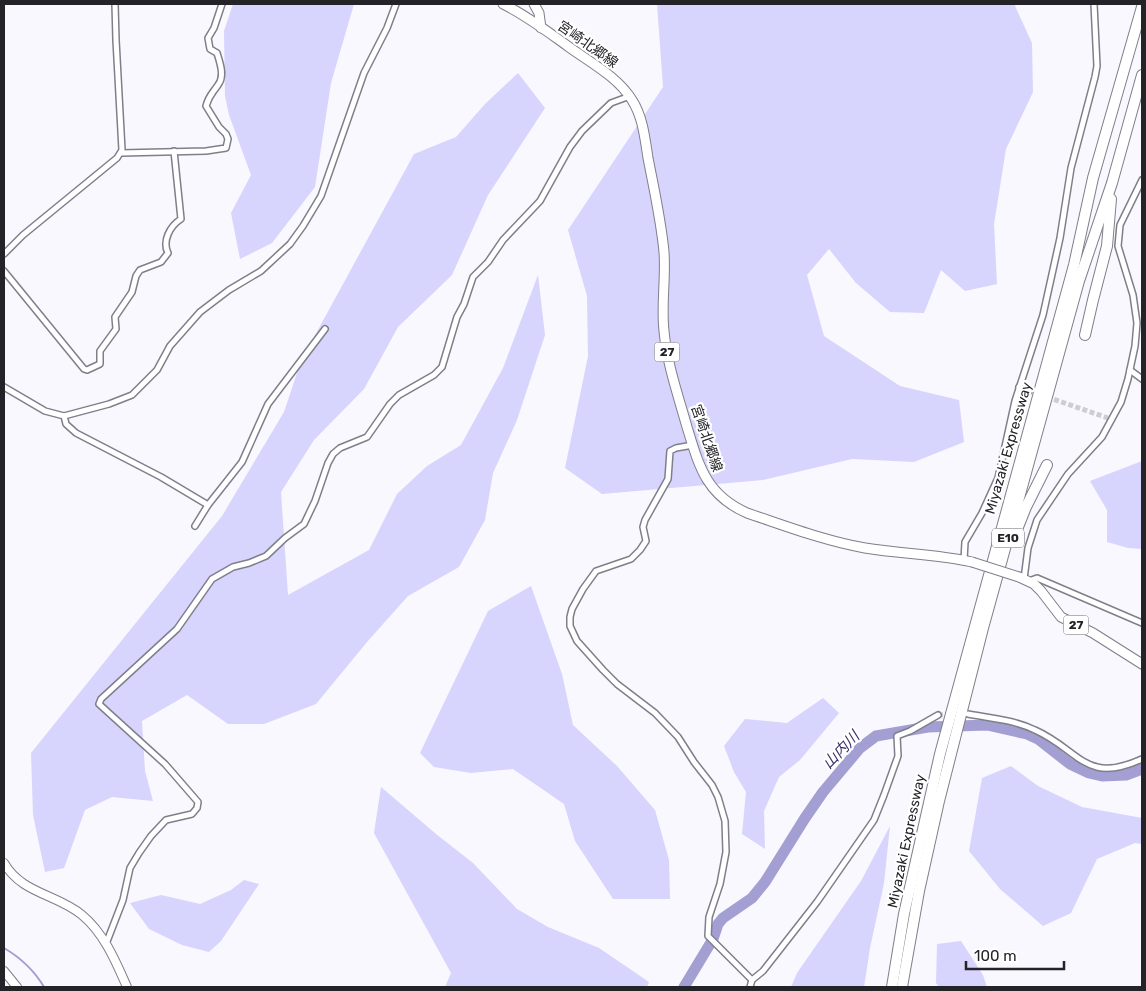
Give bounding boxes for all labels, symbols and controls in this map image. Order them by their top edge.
street label: 宮崎北郷線 [554,17,621,71]
road number: 27 [654,342,680,362]
street label: Miyazaki Expressway [982,380,1036,516]
street label: 宮崎北郷線 [687,402,726,474]
road number: E10 [992,528,1024,548]
road number: 27 [1064,616,1088,634]
water label: 山内川 [819,726,864,772]
street label: Miyazaki Expressway [884,772,929,910]
scale bar [966,938,1064,970]
text: 100 m [974,947,1016,965]

